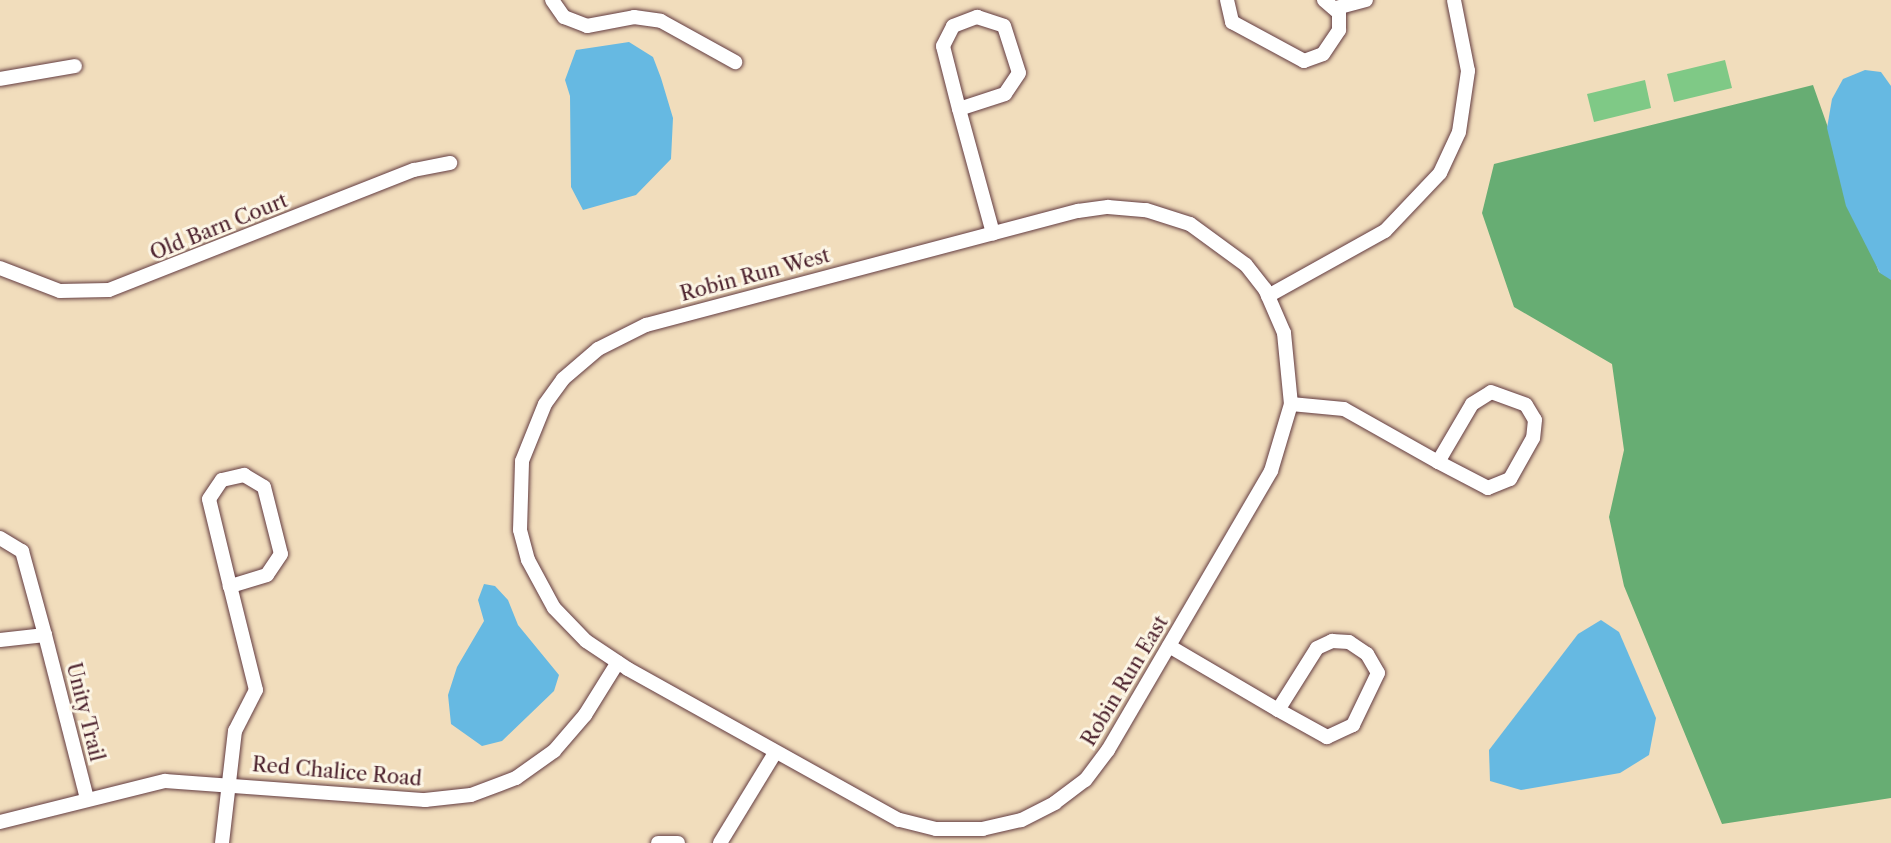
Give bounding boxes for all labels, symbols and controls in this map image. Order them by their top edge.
street label: Old Barn Court [147,188,291,266]
street label: Robin Run West [677,243,833,307]
street label: Robin Run East [1077,612,1173,750]
street label: Unity Trail [61,660,109,764]
street label: Red Chalice Road [251,753,423,791]

